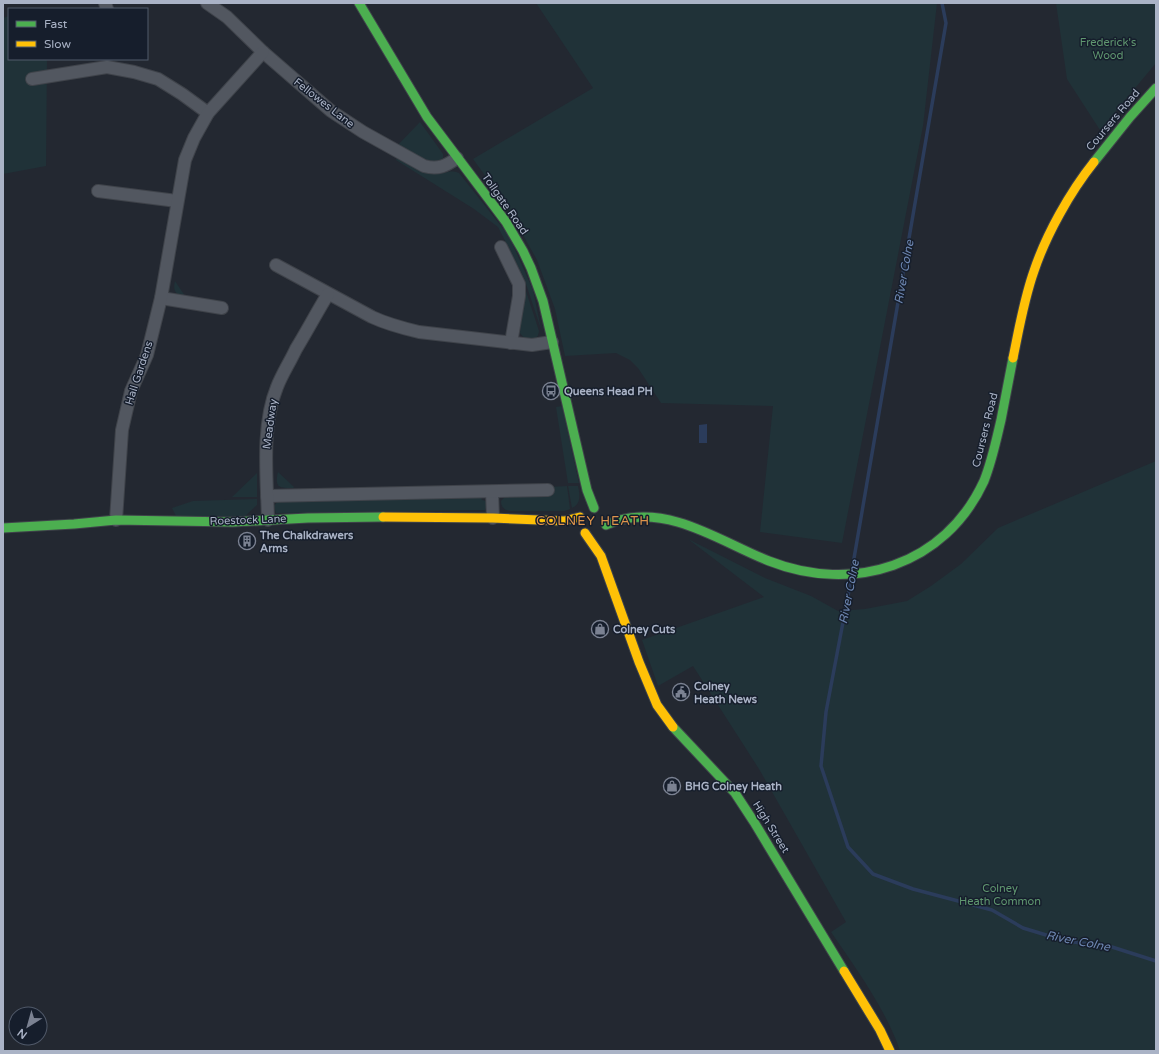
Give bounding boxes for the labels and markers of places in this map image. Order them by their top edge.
bus stop icon: Queens Head PH [541,381,561,401]
place label: Queens Head PH [564,385,653,398]
place label: The Chalkdrawers Arms [259,529,354,555]
building icon: The Chalkdrawers Arms [237,531,257,551]
shop icon: Colney Cuts [590,619,610,639]
place label: Colney Cuts [613,623,676,637]
place label: Colney Heath News [694,680,758,706]
public building icon: Colney Heath News [671,682,691,702]
shop icon: BHG Colney Heath [662,776,682,796]
place label: BHG Colney Heath [685,780,782,794]

